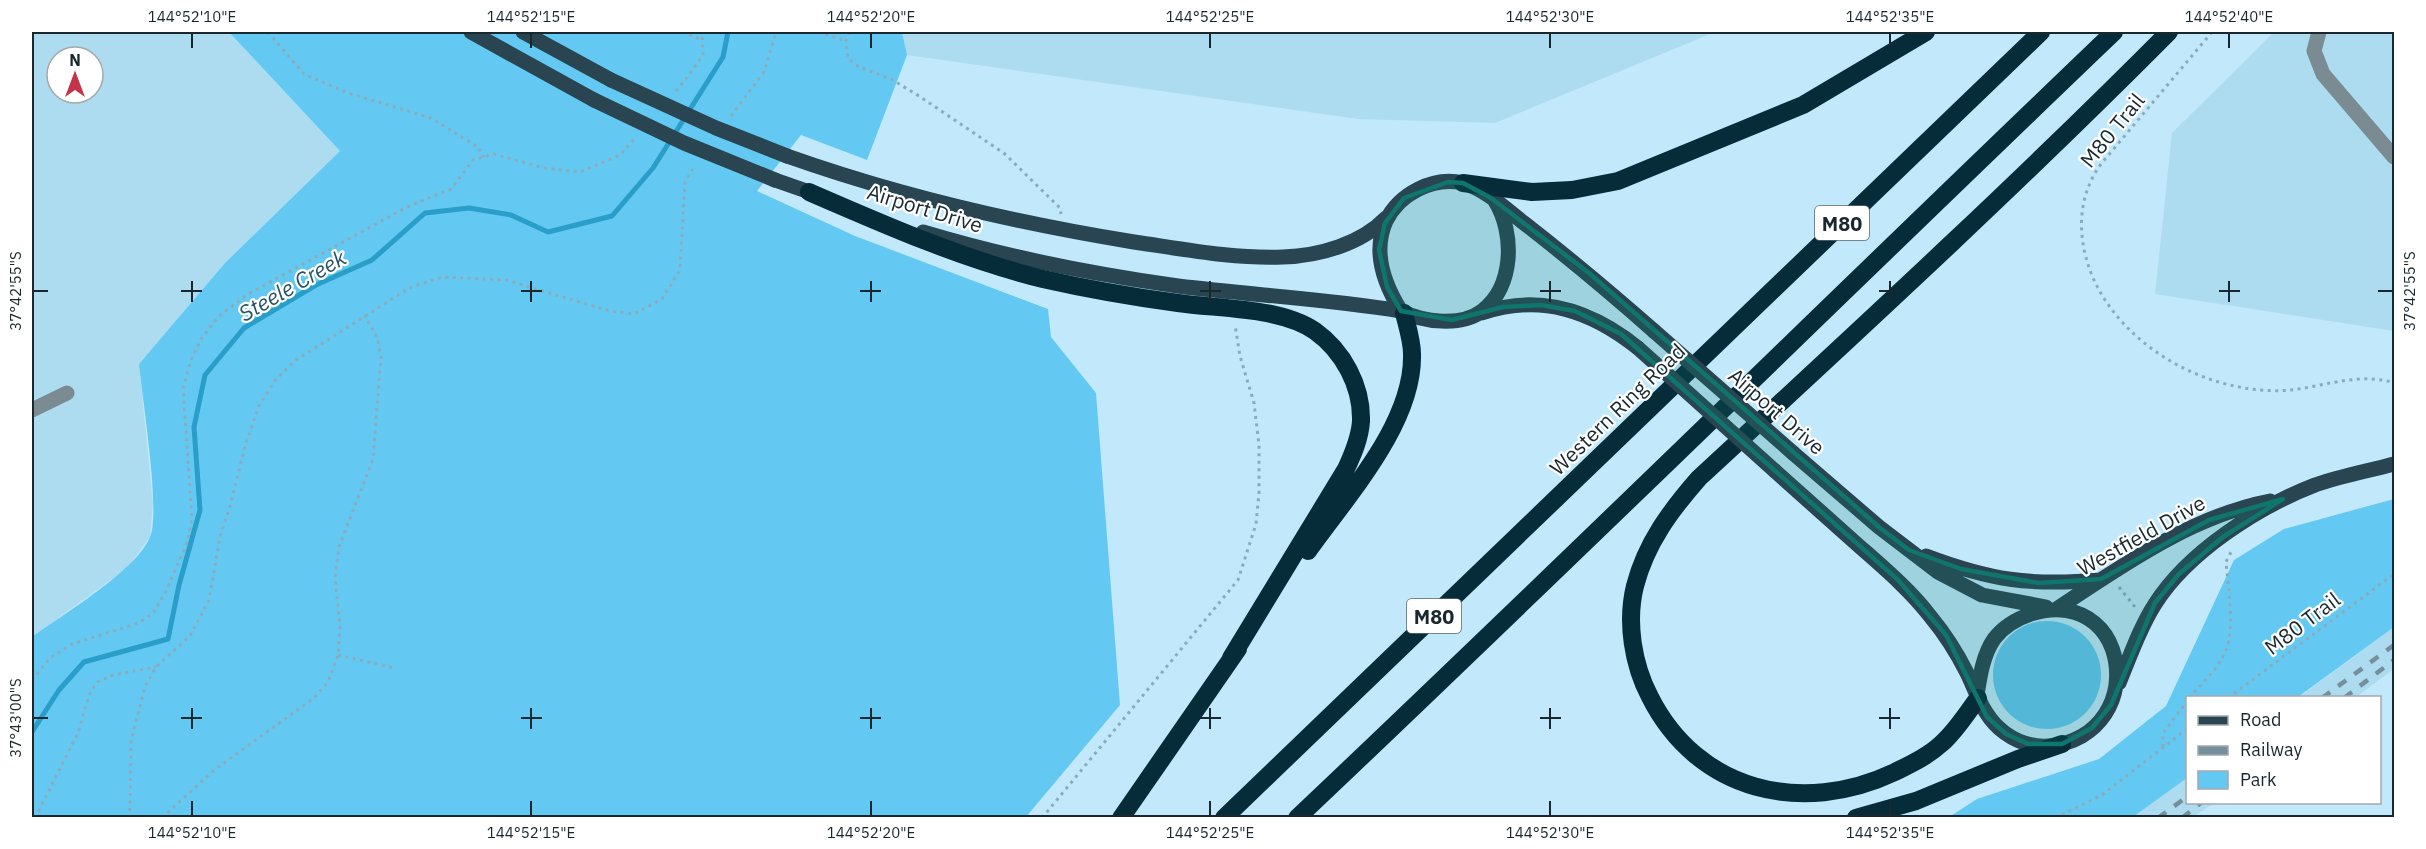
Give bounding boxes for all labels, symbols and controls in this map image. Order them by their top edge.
text: 144°52'10"E [148,7,236,26]
text: 144°52'15"E [487,7,575,26]
text: 144°52'20"E [827,7,915,26]
text: 144°52'25"E [1166,7,1254,26]
text: 144°52'30"E [1506,7,1594,26]
text: 144°52'35"E [1846,7,1934,26]
text: 144°52'40"E [2185,7,2273,26]
north arrow [45,45,105,105]
text: N [69,50,81,70]
street label: M80 Trail [2073,87,2151,173]
street label: Airport Drive [864,177,986,239]
road number: M80 [1815,206,1869,240]
water label: Steele Creek [233,242,351,327]
text: 37°42'55"S [6,251,25,331]
text: 37°42'55"S [2400,251,2419,331]
street label: Western Ring Road [1543,337,1691,481]
street label: Airport Drive [1723,361,1831,461]
street label: Westfield Drive [2072,488,2210,582]
street label: M80 Trail [2258,585,2346,661]
road number: M80 [1407,599,1461,633]
text: 37°43'00"S [6,678,25,758]
legend [2186,696,2381,804]
text: Road [2240,708,2281,731]
text: Railway [2240,738,2302,761]
text: Park [2240,768,2277,791]
text: 144°52'10"E [148,823,236,842]
text: 144°52'15"E [487,823,575,842]
text: 144°52'20"E [827,823,915,842]
text: 144°52'25"E [1166,823,1254,842]
text: 144°52'30"E [1506,823,1594,842]
text: 144°52'35"E [1846,823,1934,842]

